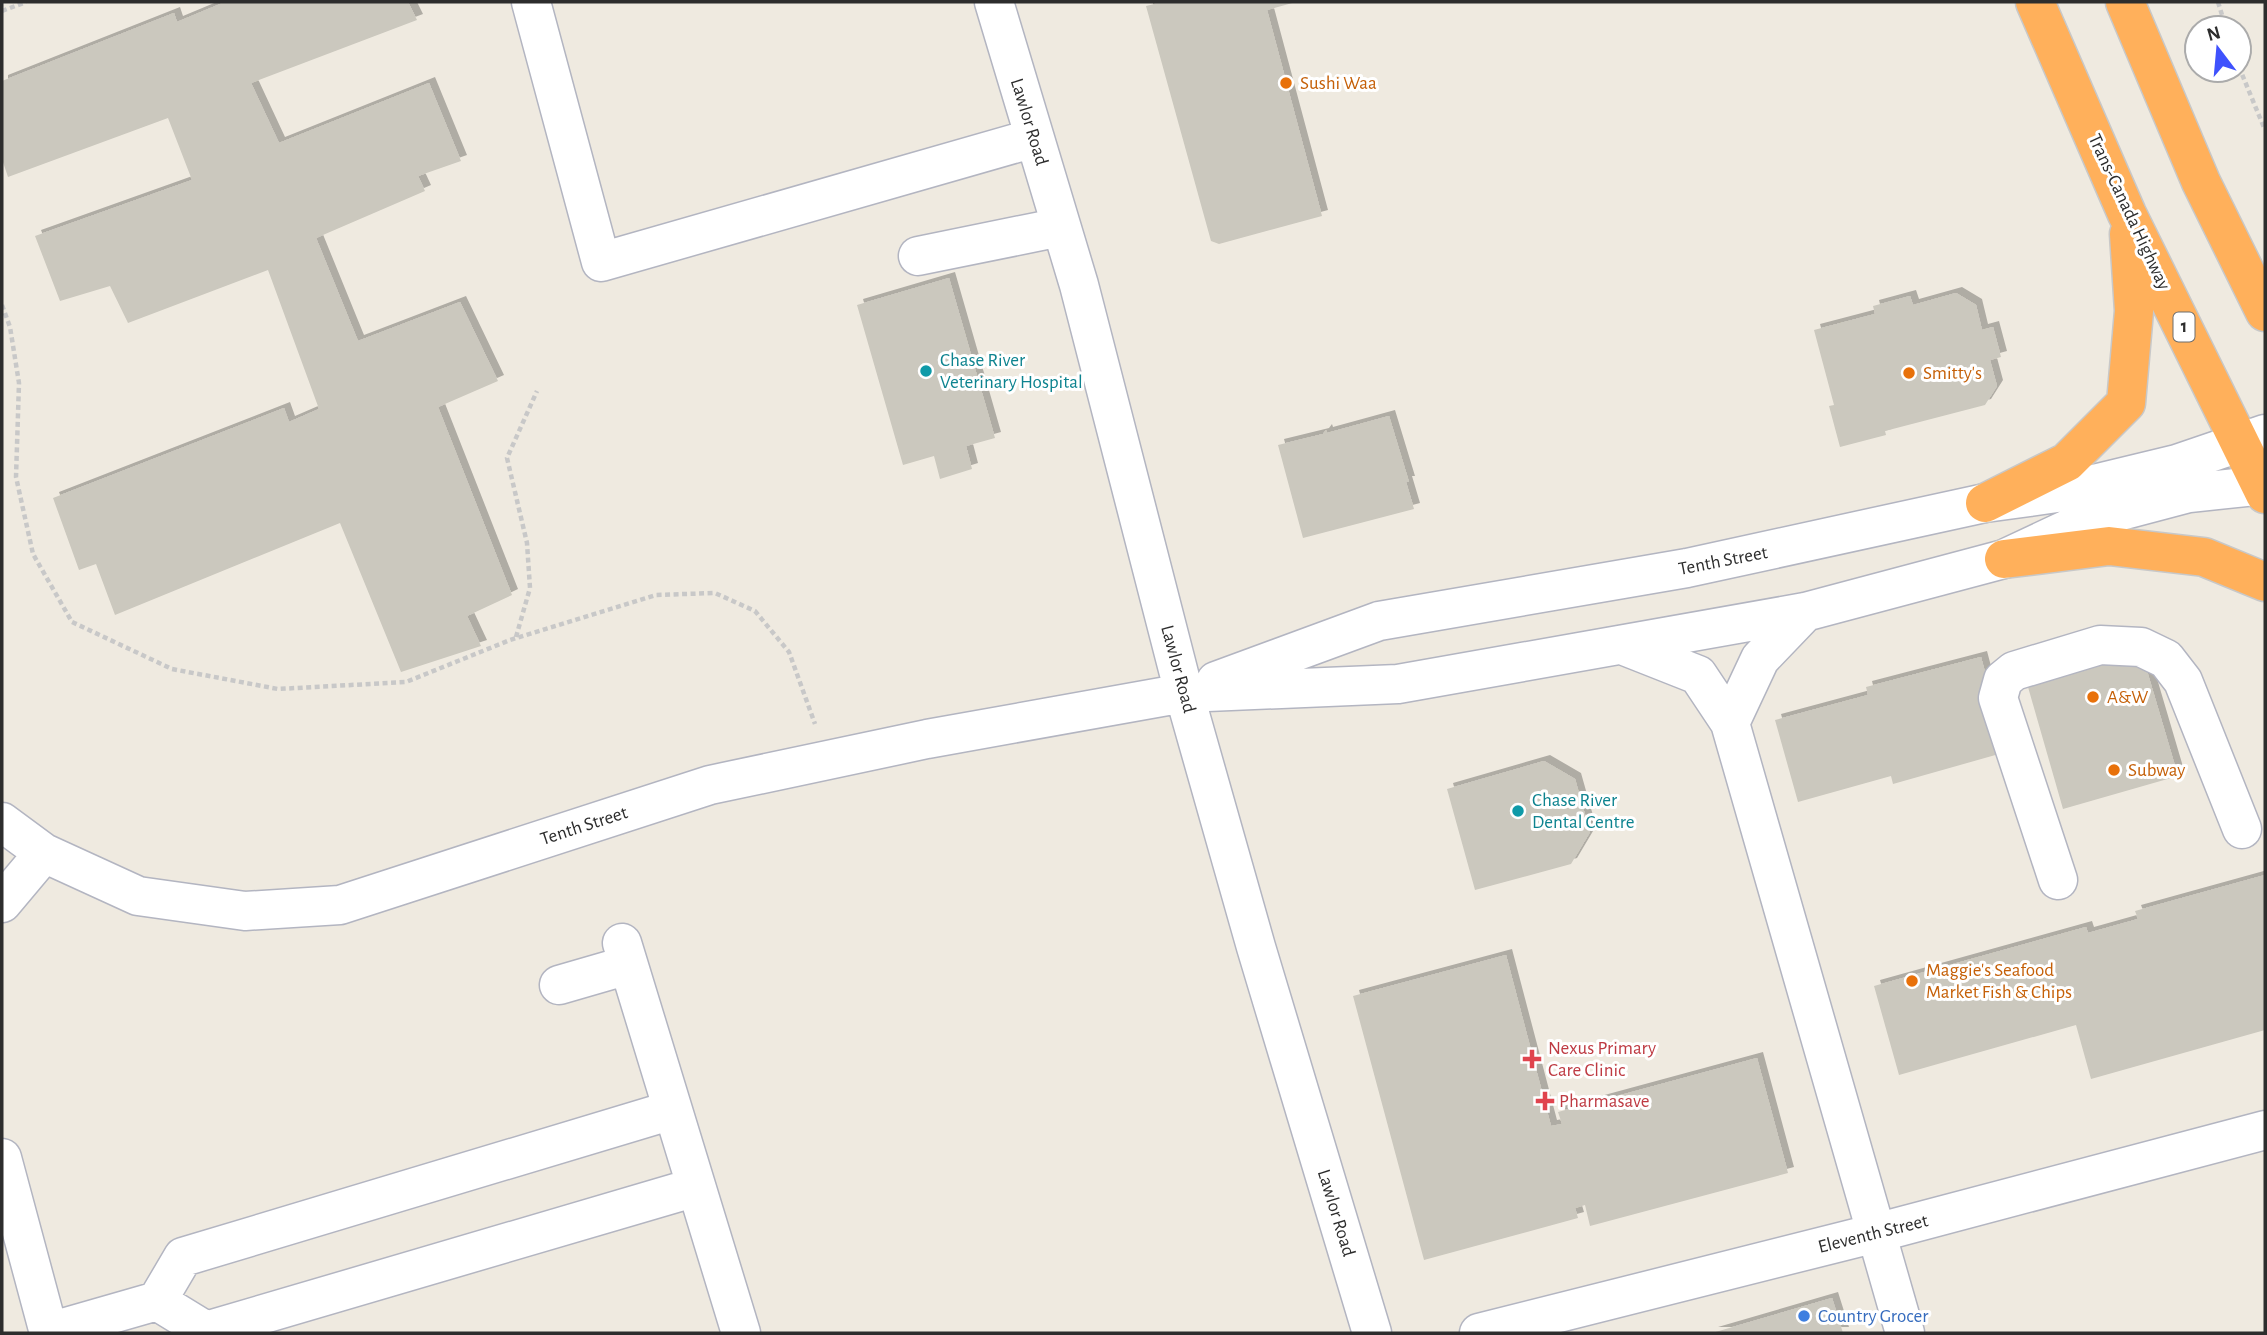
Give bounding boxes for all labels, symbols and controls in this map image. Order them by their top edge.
north arrow [2183,14,2253,84]
text: N [2205,23,2223,45]
place label: Sushi Waa [1300,74,1377,93]
marker: Sushi Waa [1278,75,1294,91]
street label: Lawlor Road [1007,76,1051,168]
street label: Trans-Canada Highway [2085,131,2173,293]
road number: 1 [2174,312,2194,342]
place label: Chase River Veterinary Hospital [940,351,1083,392]
marker: Chase River Veterinary Hospital [918,363,934,379]
place label: Smitty's [1923,364,1982,383]
marker: Smitty's [1901,365,1917,381]
street label: Tenth Street [1677,543,1769,579]
street label: Lawlor Road [1157,623,1199,715]
place label: A&W [2107,688,2148,707]
marker: A&W [2085,689,2101,705]
place label: Subway [2128,761,2185,780]
marker: Subway [2106,762,2122,778]
place label: Chase River Dental Centre [1532,791,1635,832]
street label: Tenth Street [538,803,630,849]
marker: Chase River Dental Centre [1510,803,1526,819]
place label: Maggie's Seafood Market Fish & Chips [1926,961,2072,1002]
marker: Maggie's Seafood Market Fish & Chips [1904,973,1920,989]
place label: Nexus Primary Care Clinic [1548,1039,1656,1080]
marker: Nexus Primary Care Clinic [1522,1049,1542,1069]
place label: Pharmasave [1559,1092,1650,1111]
marker: Pharmasave [1537,1093,1553,1109]
street label: Lawlor Road [1314,1167,1358,1259]
street label: Eleventh Street [1816,1211,1930,1257]
place label: Country Grocer [1818,1307,1929,1326]
marker: Country Grocer [1796,1308,1812,1324]

